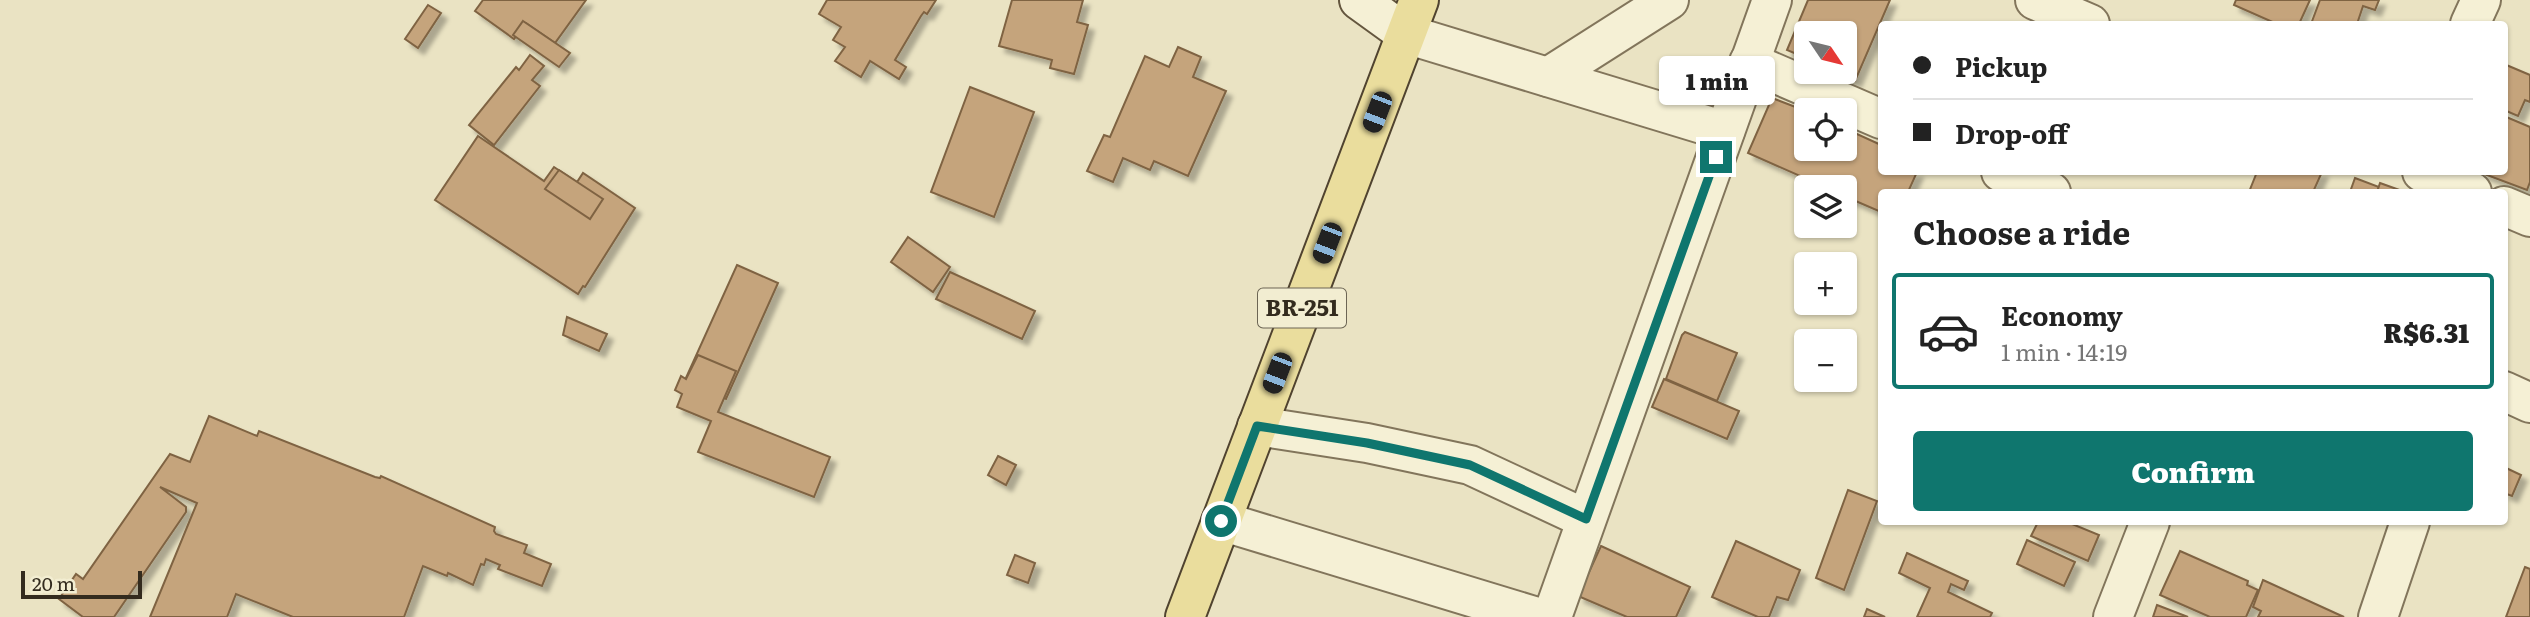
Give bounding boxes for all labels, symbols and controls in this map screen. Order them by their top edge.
north arrow [1794,21,1857,84]
map controls [1794,21,1857,392]
text: Pickup [1955,46,2047,85]
callout: 1 min [1658,55,1774,104]
text: 1 min [1686,63,1748,97]
car [1360,89,1395,135]
button: locate [1794,98,1857,161]
text: Drop-off [1955,113,2068,152]
route end [1700,141,1732,173]
button: layers [1794,175,1857,238]
text: Choose a ride [1913,207,2130,255]
car [1310,220,1345,266]
button: + [1794,252,1857,315]
road number: BR-251 [1258,288,1346,328]
text: Economy [2001,295,2123,334]
icon: car [1917,300,1980,363]
text: R$6.31 [2383,312,2469,351]
button: − [1794,329,1857,392]
text: 1 min · 14:19 [2001,334,2127,368]
car [1260,350,1295,396]
button: Confirm [1913,431,2473,511]
route start [1205,505,1237,537]
scale bar [21,568,142,600]
text: 20 m [32,569,75,597]

